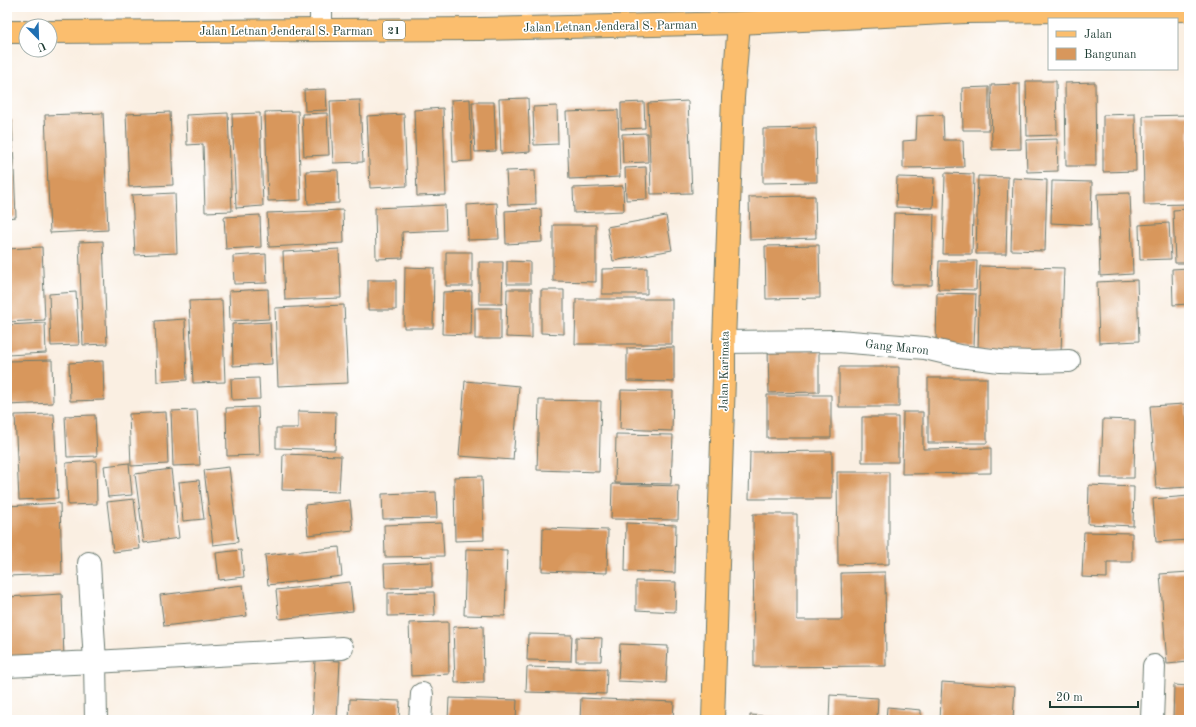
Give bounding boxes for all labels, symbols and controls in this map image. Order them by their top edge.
north arrow [18,18,58,58]
legend [1048,18,1178,70]
street label: Jalan Letnan Jenderal S. Parman [523,19,697,35]
road number: 21 [383,21,405,39]
street label: Jalan Letnan Jenderal S. Parman [199,26,373,38]
text: Jalan [1084,29,1113,41]
text: U [35,39,47,53]
text: Bangunan [1084,49,1137,61]
street label: Jalan Karimata [718,331,732,411]
street label: Gang Maron [864,339,930,357]
scale bar [1050,683,1138,709]
text: 20 m [1056,692,1083,704]

